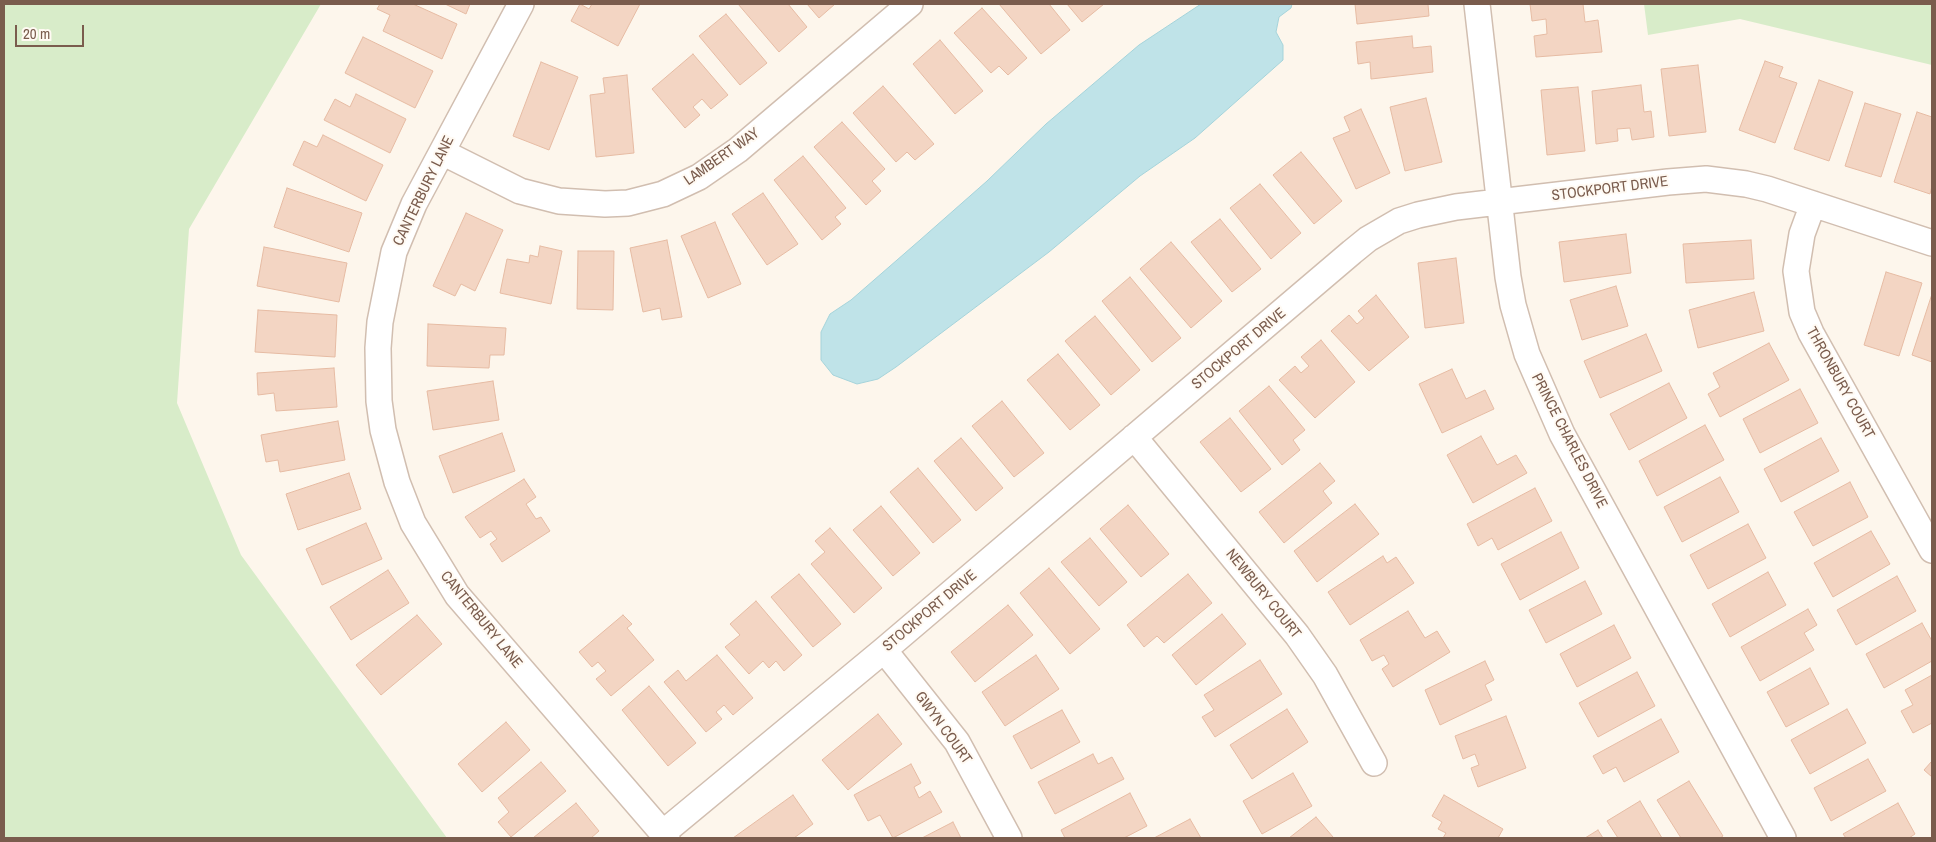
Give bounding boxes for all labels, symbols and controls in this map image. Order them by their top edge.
scale bar [18,15,86,47]
text: 20 m [23,23,50,44]
street label: LAMBERT WAY [681,124,763,190]
street label: CANTERBURY LANE [390,133,458,249]
street label: STOCKPORT DRIVE [1551,173,1669,205]
street label: STOCKPORT DRIVE [1188,304,1290,394]
street label: THRONBURY COURT [1802,324,1878,442]
street label: PRINCE CHARLES DRIVE [1527,371,1611,511]
street label: NEWBURY COURT [1222,546,1304,642]
street label: STOCKPORT DRIVE [879,566,981,656]
street label: CANTERBURY LANE [436,568,526,672]
street label: GWYN COURT [911,688,975,768]

